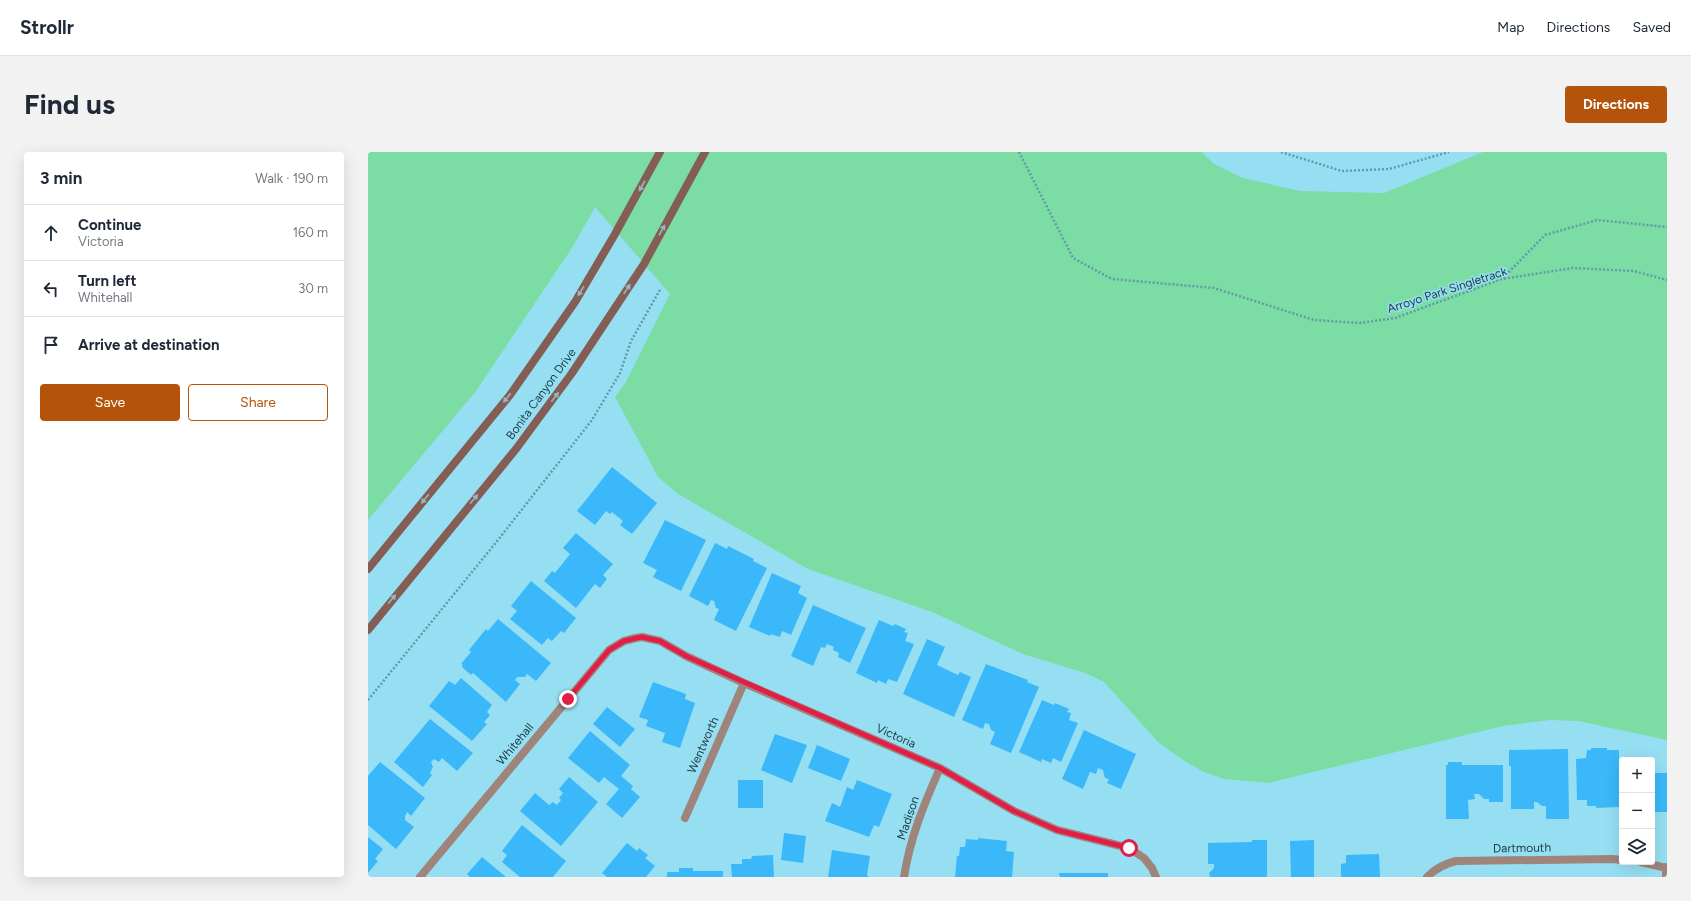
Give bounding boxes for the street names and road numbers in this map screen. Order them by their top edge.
street label: Arroyo Park Singletrack [1385,264,1509,316]
street label: Bonita Canyon Drive [503,345,579,442]
street label: Wentworth [684,714,722,775]
street label: Whitehall [494,720,536,768]
street label: Victoria [874,721,918,751]
street label: Madison [894,794,922,842]
street label: Dartmouth [1493,840,1551,856]

